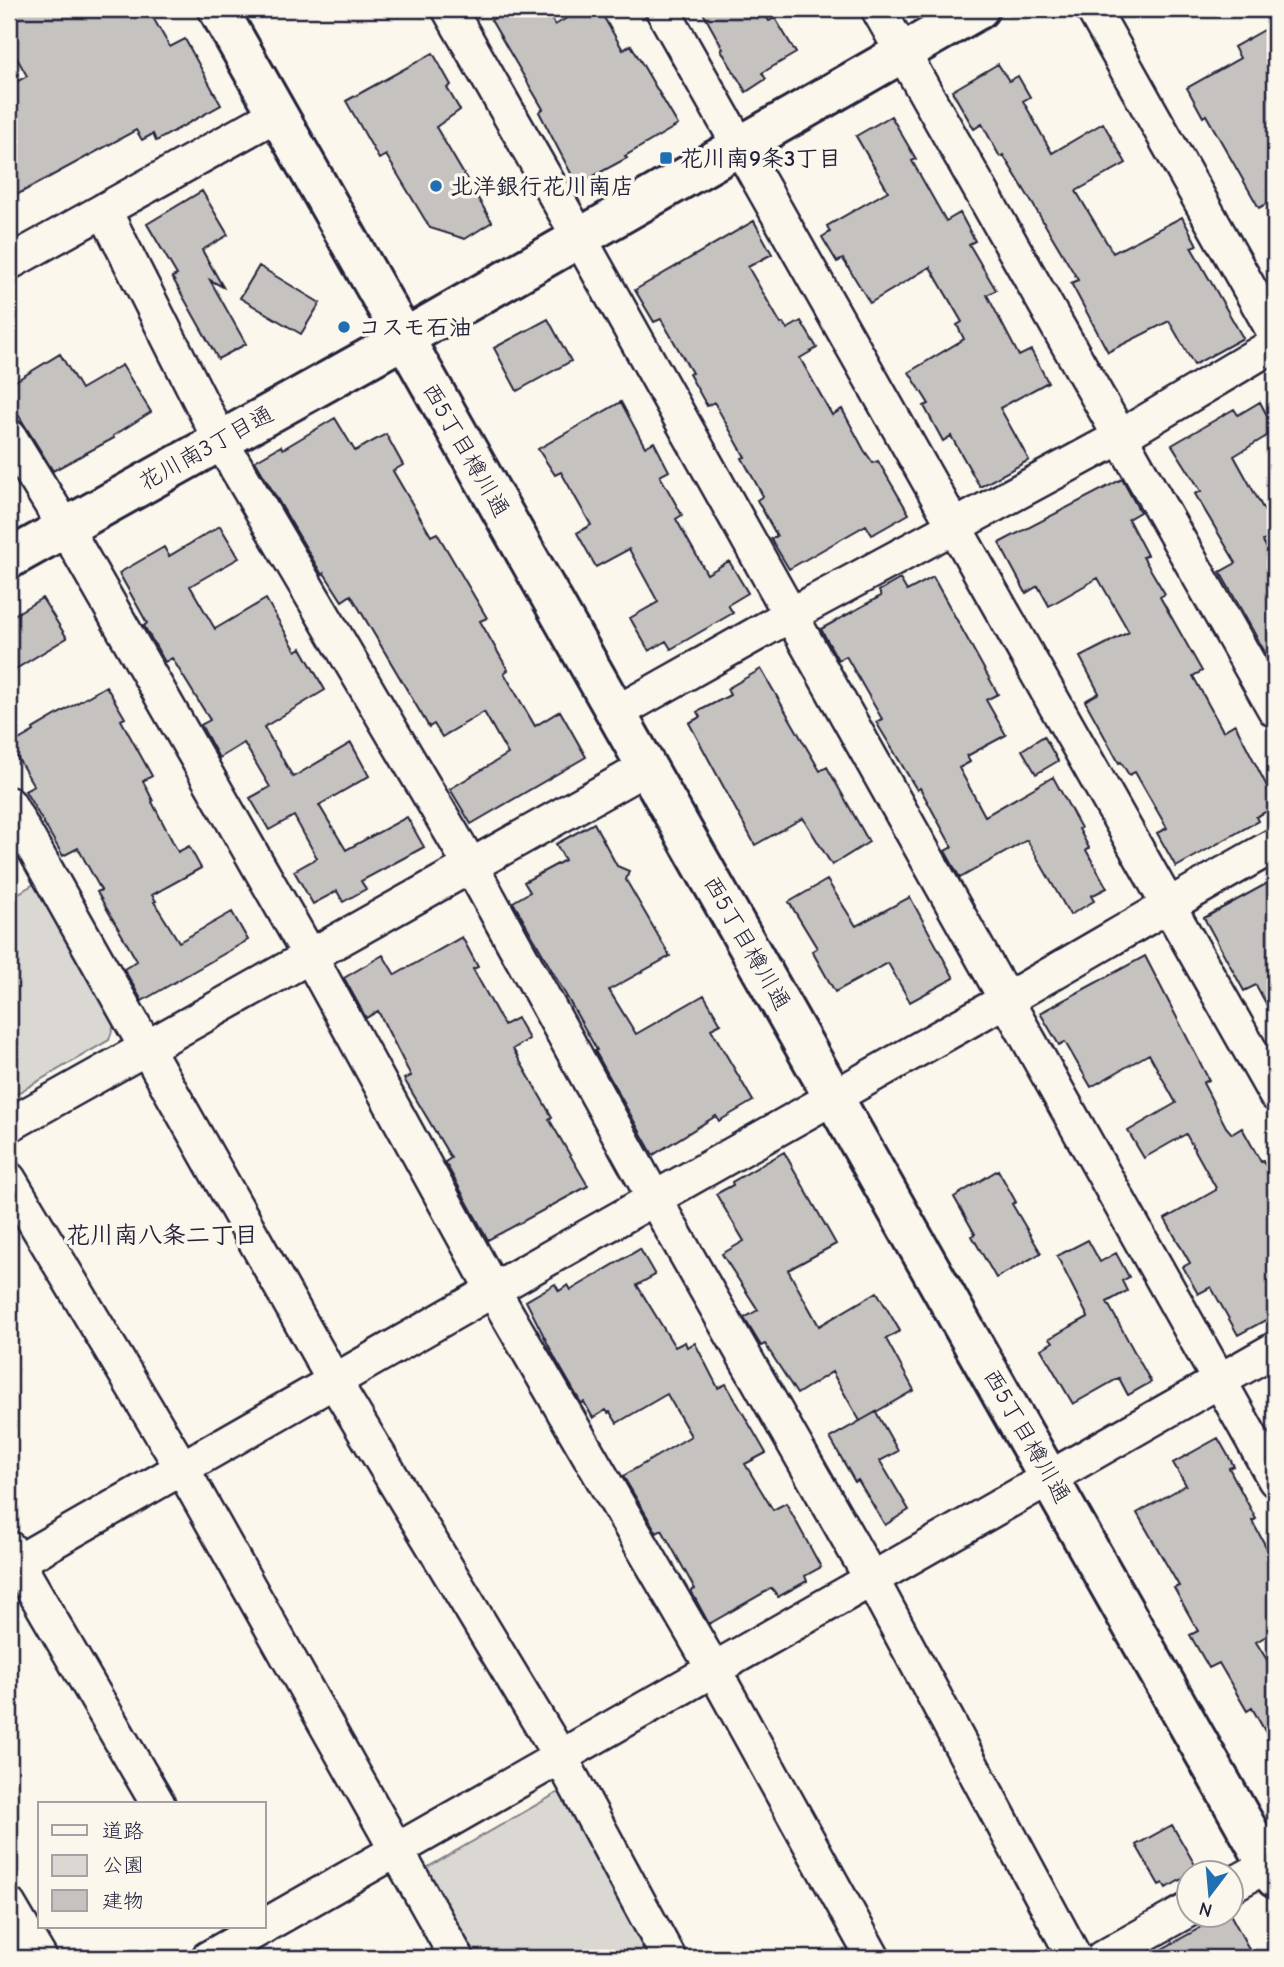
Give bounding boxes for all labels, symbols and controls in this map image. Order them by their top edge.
place label: 花川南9条3丁目 [680,145,841,172]
marker: 花川南9条3丁目 [658,150,674,166]
place label: 北洋銀行花川南店 [450,173,634,200]
marker: 北洋銀行花川南店 [428,178,444,194]
place label: コスモ石油 [358,314,472,341]
marker: コスモ石油 [336,319,352,335]
street label: 西5丁目樽川通 [417,378,515,522]
street label: 花川南3丁目通 [134,400,278,496]
street label: 西5丁目樽川通 [698,871,796,1015]
district label: 花川南八条二丁目 [66,1221,258,1249]
street label: 西5丁目樽川通 [978,1364,1076,1508]
legend [38,1802,266,1928]
text: 道路 [102,1819,144,1843]
text: 公園 [102,1853,144,1877]
north arrow [1176,1858,1246,1928]
text: 建物 [102,1889,144,1913]
text: N [1197,1897,1215,1922]

